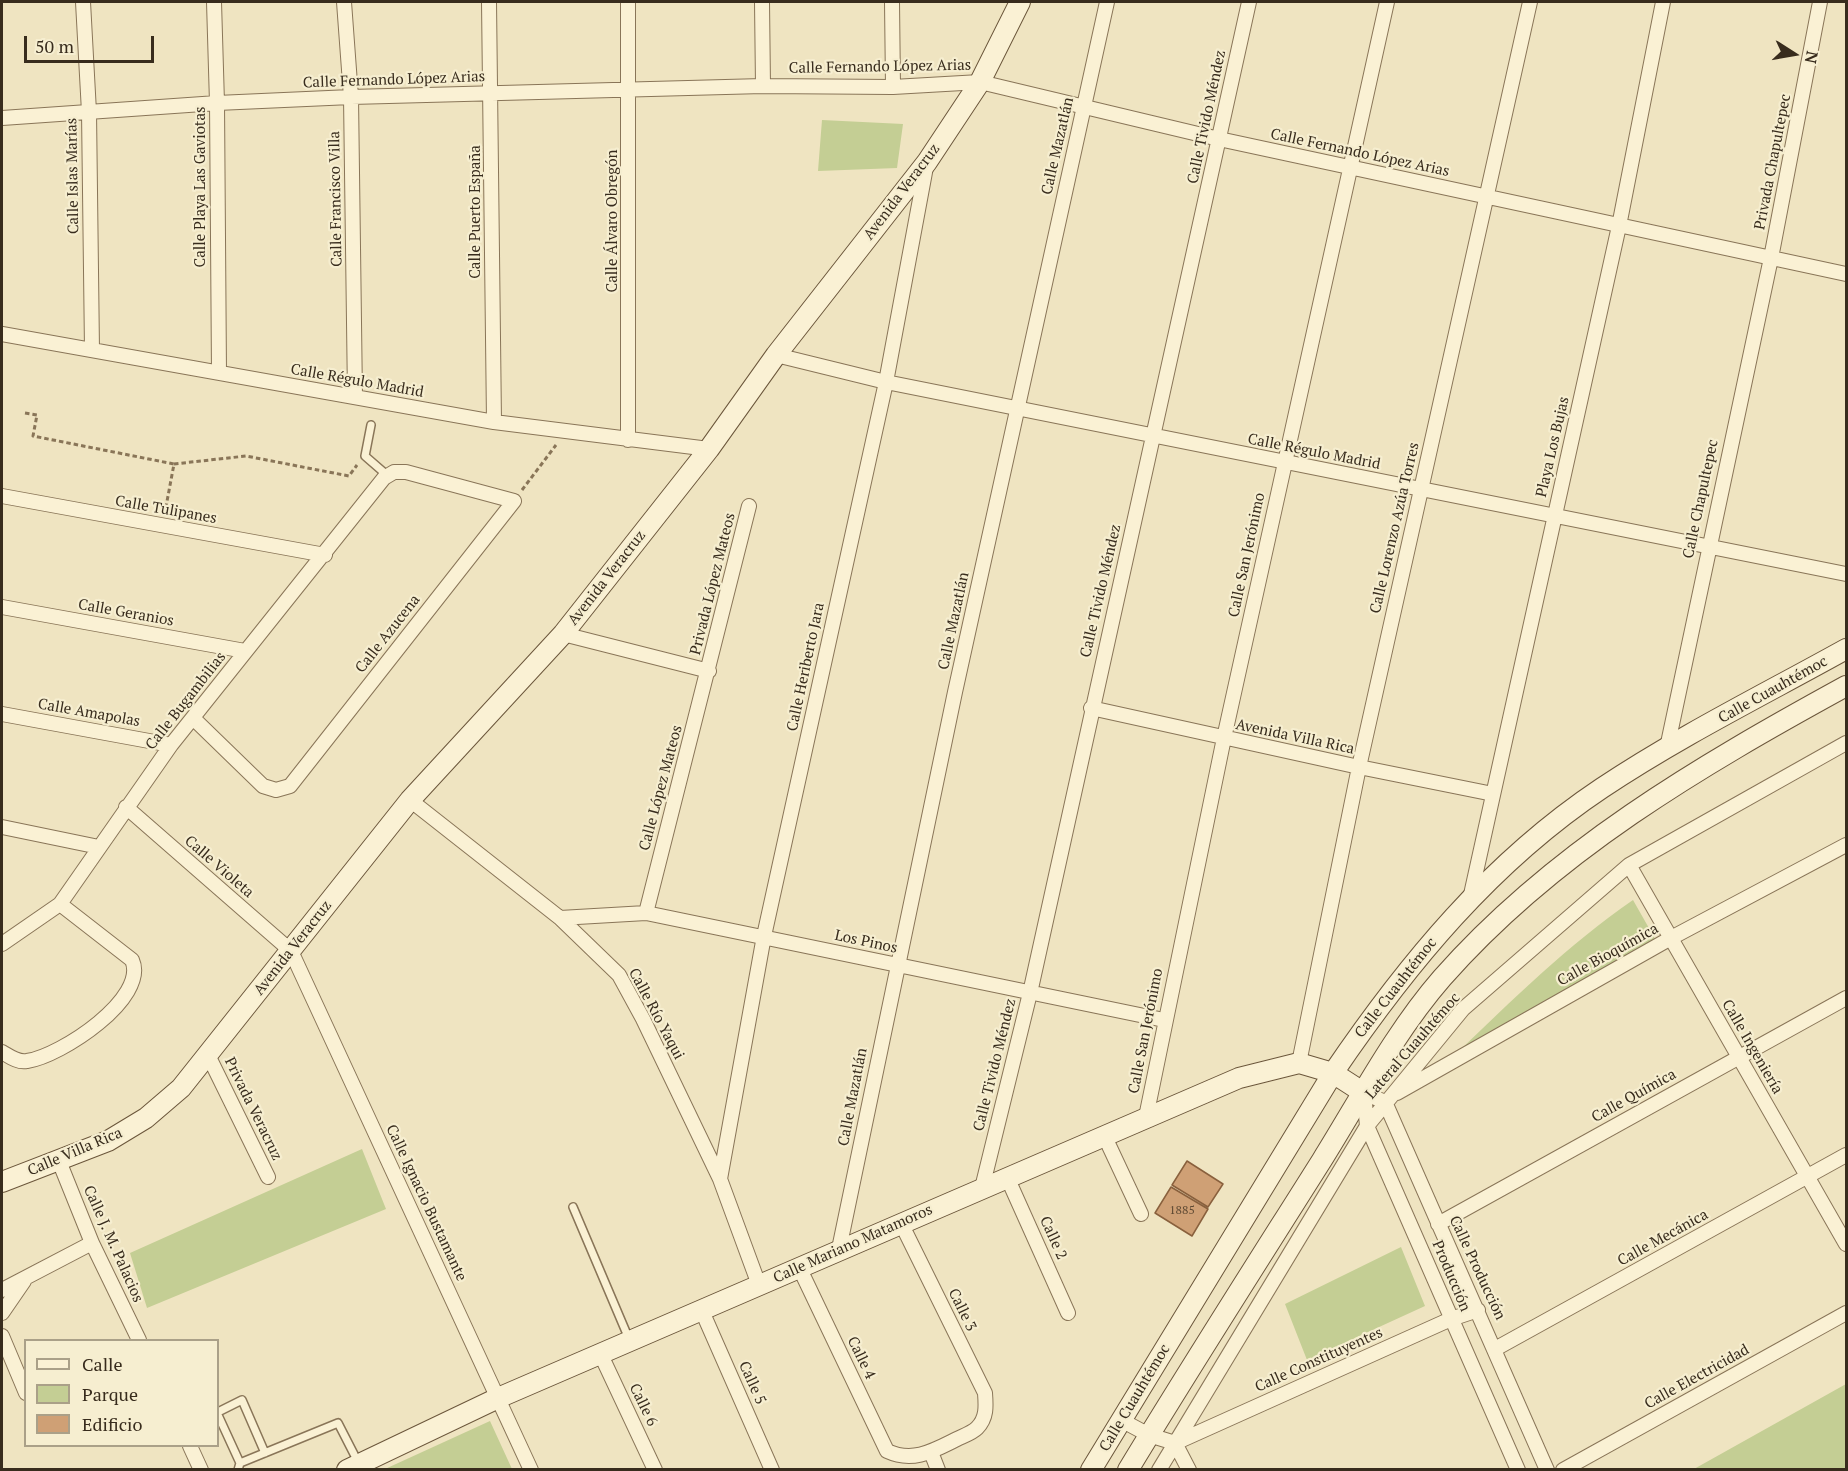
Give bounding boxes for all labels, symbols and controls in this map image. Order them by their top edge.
scale bar [27,24,158,62]
north arrow [1764,24,1824,84]
text: 50 m [35,34,74,58]
street label: Calle Tivido Méndez [1184,49,1230,185]
text: N [1800,49,1824,65]
street label: Calle Fernando López Arias [789,56,971,78]
street label: Calle Fernando López Arias [302,68,486,92]
street label: Privada Chapultepec [1751,93,1795,231]
street label: Calle Mazatlán [1038,96,1078,196]
street label: Calle Playa Las Gaviotas [192,106,210,268]
street label: Calle Islas Marías [63,118,83,234]
street label: Calle Fernando López Arias [1269,125,1451,181]
street label: Calle Francisco Villa [326,131,346,267]
street label: Avenida Veracruz [860,140,944,244]
street label: Calle Puerto España [467,145,485,279]
street label: Calle Álvaro Obregón [604,150,622,292]
street label: Calle Régulo Madrid [289,360,425,402]
street label: Playa Los Bujas [1533,395,1573,499]
street label: Calle Régulo Madrid [1246,430,1382,474]
street label: Calle Chapultepec [1680,438,1722,560]
street label: Calle Lorenzo Azúa Torres [1367,441,1423,615]
street label: Calle San Jerónimo [1225,491,1269,619]
street label: Calle Tulipanes [114,492,218,528]
street label: Privada López Mateos [687,511,739,657]
street label: Calle Tivido Méndez [1077,523,1125,659]
street label: Avenida Veracruz [564,527,650,629]
street label: Calle Mazatlán [935,570,973,672]
street label: Calle Azucena [352,591,424,677]
street label: Calle Geranios [77,596,175,630]
street label: Calle Heriberto Jara [784,601,828,733]
street label: Calle Bugambilias [142,648,230,754]
street label: Calle Cuauhtémoc [1715,653,1831,727]
street label: Calle Amapolas [36,695,142,731]
street label: Avenida Villa Rica [1234,716,1356,758]
street label: Calle López Mateos [636,723,686,853]
street label: Calle Violeta [181,832,257,902]
street label: Avenida Veracruz [250,897,336,999]
street label: Calle Bioquímica [1554,920,1662,990]
street label: Los Pinos [833,927,899,957]
street label: Calle Cuauhtémoc [1351,934,1441,1042]
street label: Calle Río Yaqui [624,965,688,1063]
street label: Calle San Jerónimo [1125,967,1167,1095]
street label: Lateral Cuauhtémoc [1362,989,1464,1103]
street label: Calle Tivido Méndez [970,997,1020,1133]
street label: Calle Ingeniería [1718,997,1786,1097]
street label: Calle Mazatlán [835,1046,871,1148]
street label: Privada Veracruz [220,1055,286,1163]
street label: Calle Química [1589,1065,1679,1127]
street label: Calle Ignacio Bustamante [382,1122,470,1284]
street label: Calle Villa Rica [25,1124,125,1180]
street label: Calle J. M. Palacios [79,1183,147,1305]
street label: Calle Mariano Matamoros [771,1201,935,1287]
house number: 1885 [1169,1204,1195,1218]
street label: Calle Mecánica [1615,1206,1711,1270]
street label: Calle Producción [1445,1213,1509,1323]
street label: Calle 2 [1036,1214,1070,1262]
street label: Producción [1428,1238,1474,1314]
street label: Calle 3 [944,1286,980,1334]
street label: Calle Constituyentes [1252,1324,1386,1396]
street label: Calle 4 [843,1334,879,1382]
legend [24,1339,219,1447]
street label: Calle Cuauhtémoc [1096,1341,1174,1455]
street label: Calle Electricidad [1642,1341,1752,1413]
text: Calle [82,1352,123,1376]
street label: Calle 5 [735,1359,769,1407]
street label: Calle 6 [625,1381,661,1429]
text: Parque [82,1382,138,1406]
text: Edificio [82,1412,142,1436]

